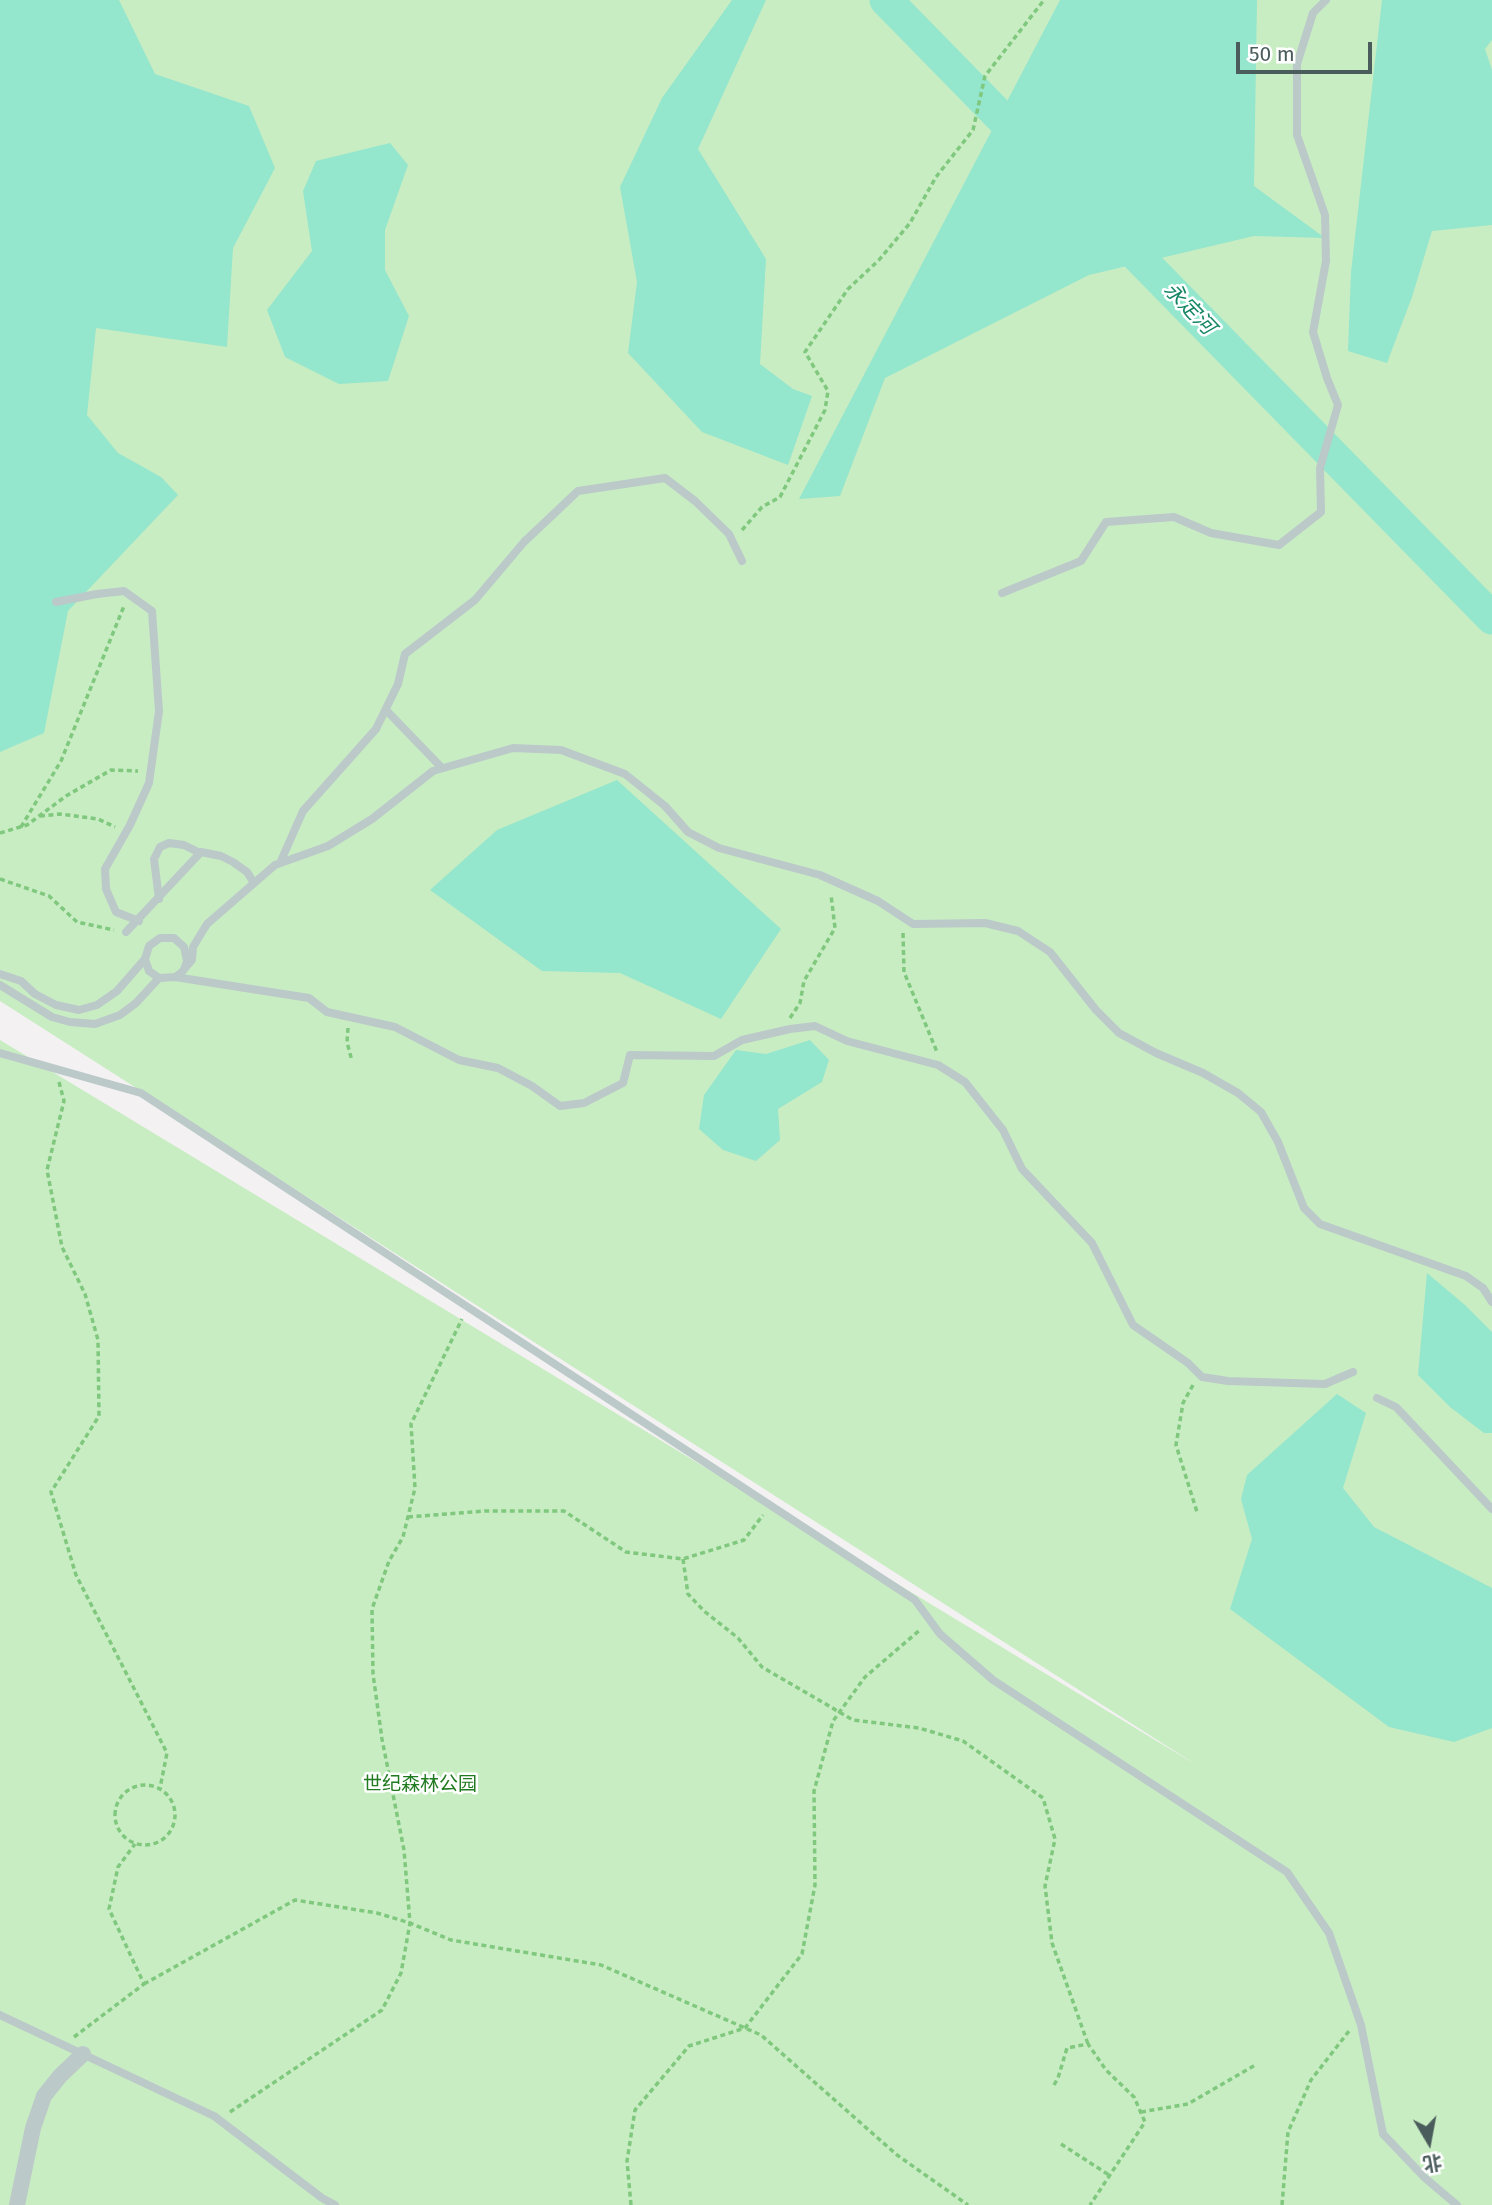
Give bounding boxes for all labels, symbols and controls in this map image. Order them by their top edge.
scale bar [1240,28,1376,72]
text: 50 m [1249,41,1295,67]
water label: 永定河 [1158,278,1220,340]
park label: 世纪森林公园 [363,1774,477,1796]
north arrow [1394,2107,1464,2177]
text: 北 [1421,2150,1444,2176]

